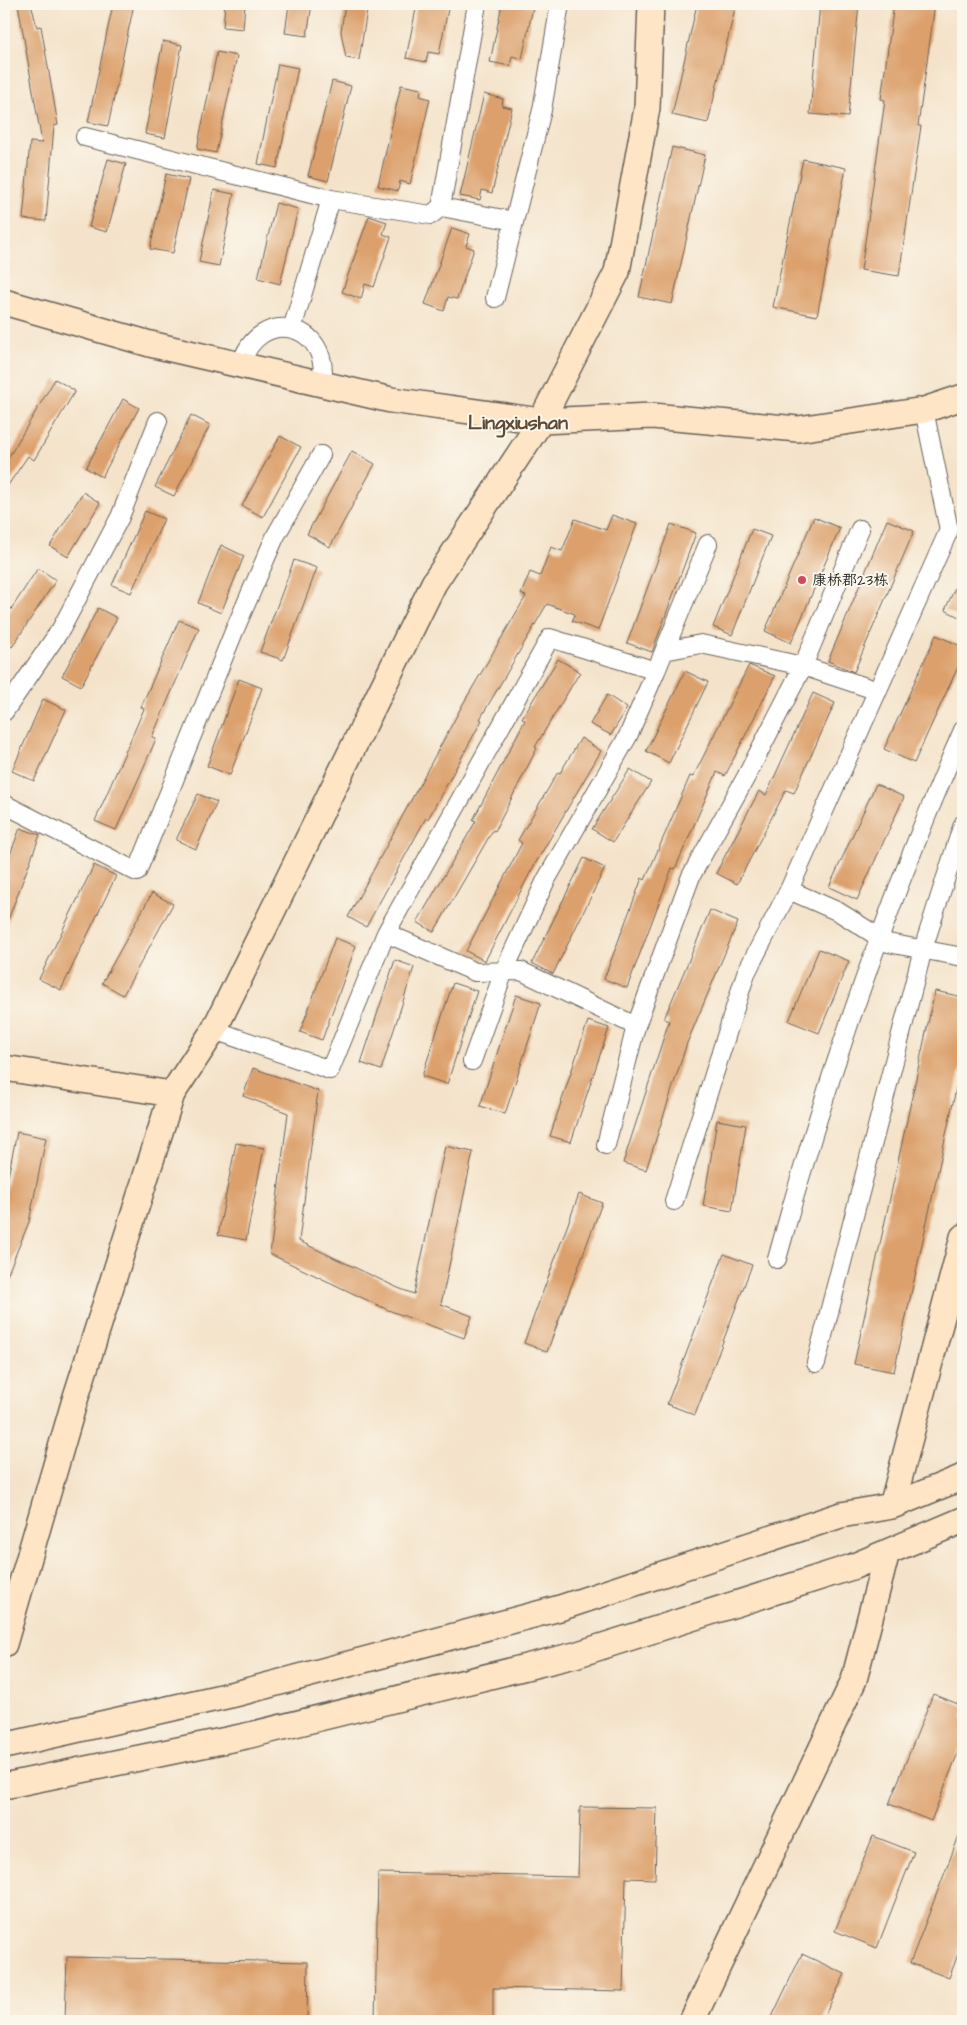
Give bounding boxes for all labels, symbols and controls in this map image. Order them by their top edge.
district label: Lingxiushan [468,409,568,438]
place label: 康桥郡23栋 [812,570,888,591]
marker: 康桥郡23栋 [796,574,808,586]

